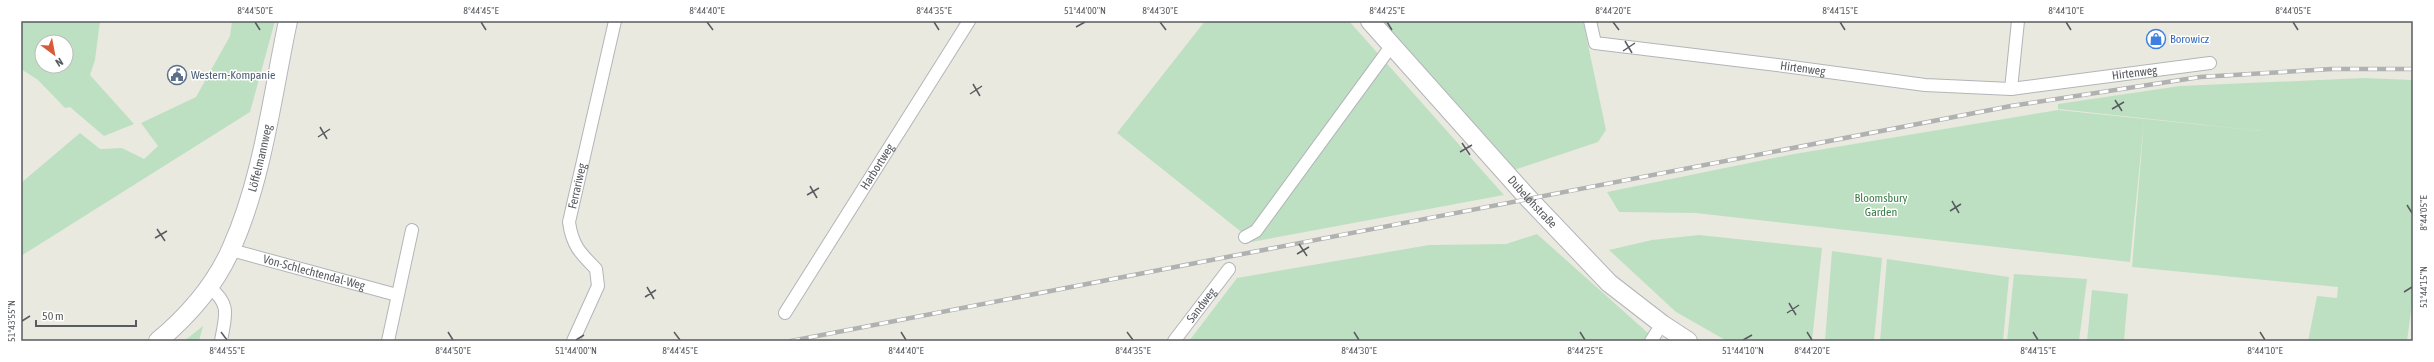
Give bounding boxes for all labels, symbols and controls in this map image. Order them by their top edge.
text: 8°44'50"E [237,5,273,16]
text: 8°44'45"E [463,5,499,16]
text: 8°44'40"E [689,5,725,16]
text: 8°44'35"E [916,5,952,16]
text: 51°44'00"N [1064,5,1106,16]
text: 8°44'30"E [1142,5,1178,16]
text: 8°44'25"E [1369,5,1405,16]
text: 8°44'20"E [1595,5,1631,16]
text: 8°44'15"E [1822,5,1858,16]
text: 8°44'10"E [2048,5,2084,16]
text: 8°44'05"E [2275,5,2311,16]
shop icon: Borowicz [2145,28,2167,50]
place label: Borowicz [2170,32,2210,46]
north arrow [34,34,74,74]
text: N [53,56,65,69]
street label: Hirtenweg [1779,59,1827,79]
street label: Hirtenweg [2111,63,2159,83]
public building icon: Western-Kompanie [166,64,188,86]
place label: Western-Kompanie [191,68,275,82]
street label: Löffelmannweg [245,122,275,194]
street label: Harbortweg [857,140,897,192]
street label: Ferrariweg [565,161,589,210]
street label: Dubelohstraße [1505,173,1560,231]
park label: Bloomsbury Garden [1855,191,1907,219]
text: 8°44'05"E [2418,195,2429,231]
street label: Von-Schlechtendal-Weg [261,252,367,293]
text: 51°44'15"N [2418,266,2429,308]
street label: Sandweg [1184,285,1219,325]
text: 51°43'55"N [6,300,17,342]
scale bar [36,302,136,328]
text: 50 m [42,309,64,323]
text: 8°44'55"E [209,345,245,356]
text: 8°44'50"E [435,345,471,356]
text: 51°44'00"N [555,345,597,356]
text: 8°44'45"E [662,345,698,356]
text: 8°44'40"E [888,345,924,356]
text: 8°44'35"E [1115,345,1151,356]
text: 8°44'30"E [1341,345,1377,356]
text: 8°44'25"E [1567,345,1603,356]
text: 51°44'10"N [1722,345,1764,356]
text: 8°44'20"E [1794,345,1830,356]
text: 8°44'15"E [2020,345,2056,356]
text: 8°44'10"E [2247,345,2283,356]

